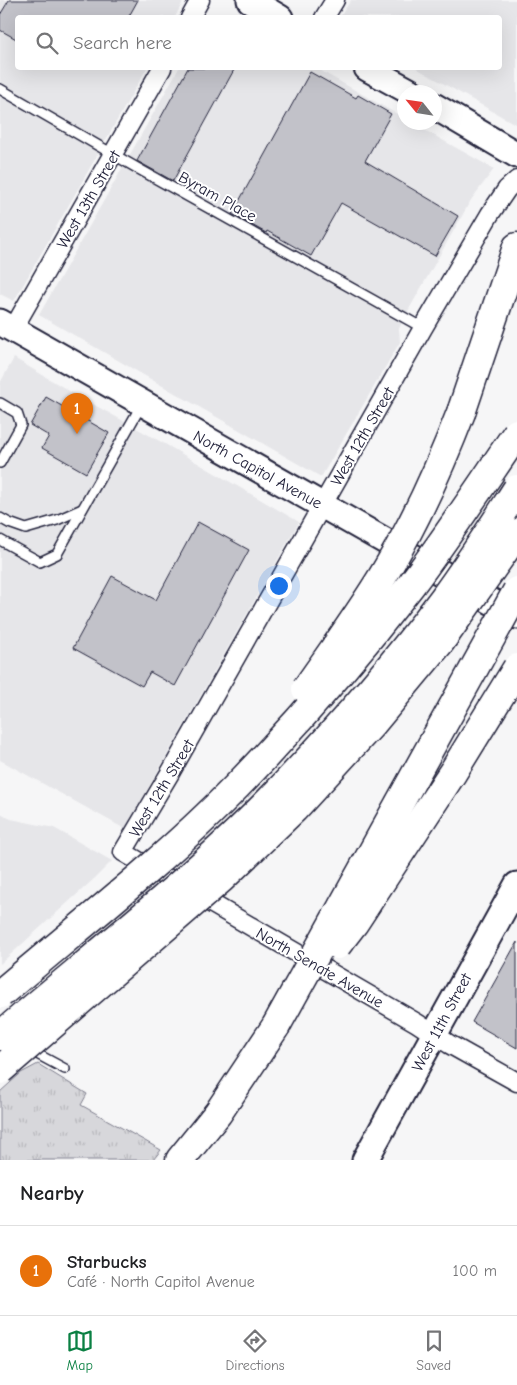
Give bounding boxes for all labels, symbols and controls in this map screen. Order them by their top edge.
search box [15,15,502,70]
icon: search [33,29,61,57]
text: Search here [73,32,172,54]
north arrow [397,85,442,130]
street label: West 13th Street [53,147,124,252]
street label: Byram Place [175,168,260,226]
street label: West 12th Street [327,384,399,489]
pin: 1 [61,393,93,434]
street label: North Capitol Avenue [190,427,325,513]
your location [266,573,292,599]
street label: West 12th Street [126,736,198,841]
street label: North Senate Avenue [253,924,386,1012]
street label: West 11th Street [408,970,476,1075]
text: Nearby [20,1181,84,1205]
text: Starbucks [67,1251,147,1273]
text: 1 [33,1262,39,1280]
text: 100 m [453,1262,497,1280]
text: Café · North Capitol Avenue [67,1273,255,1291]
tab: Map [66,1327,94,1374]
tab: Directions [225,1327,285,1374]
tab: Saved [416,1327,451,1374]

